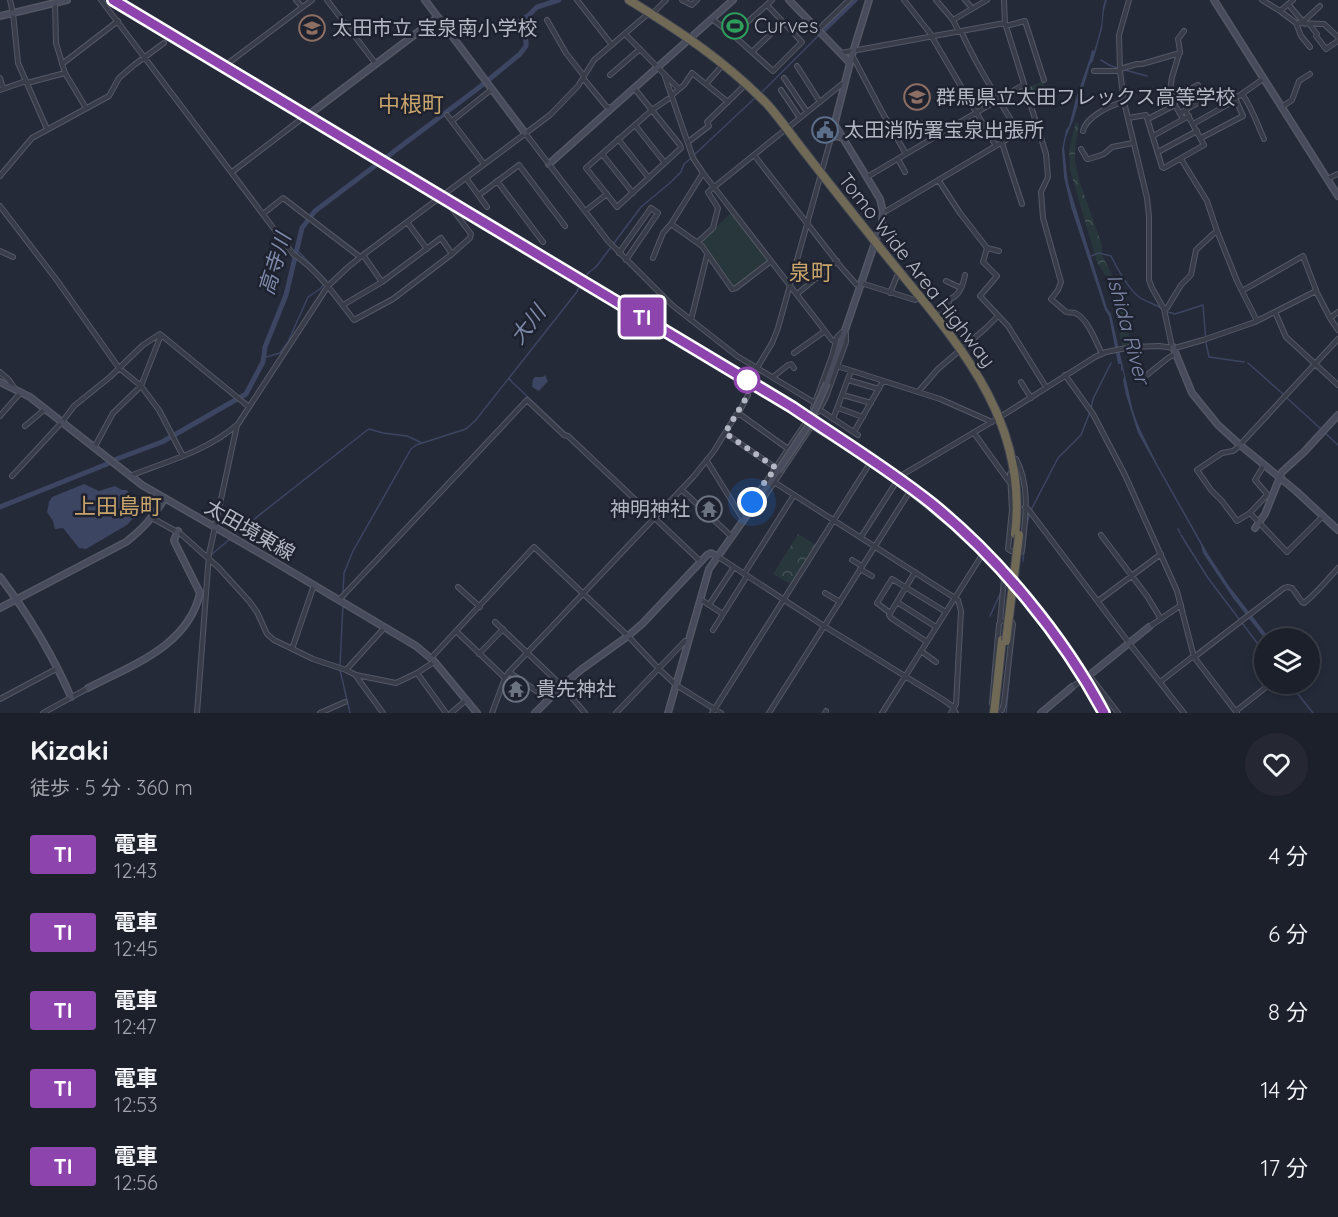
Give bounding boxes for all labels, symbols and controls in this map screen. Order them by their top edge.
sports icon: Curves [720,11,750,41]
school or university icon: 太田市立 宝泉南小学校 [297,13,327,43]
place label: Curves [754,13,818,38]
place label: 太田市立 宝泉南小学校 [332,15,537,40]
school or university icon: 群馬県立太田フレックス高等学校 [902,82,932,112]
place label: 群馬県立太田フレックス高等学校 [936,84,1235,109]
district label: 中根町 [378,90,444,118]
public building icon: 太田消防署宝泉出張所 [810,115,840,145]
place label: 太田消防署宝泉出張所 [844,117,1044,142]
street label: Tomo Wide Area Highway [834,167,1001,372]
water label: 高寺川 [252,228,296,298]
district label: 泉町 [789,258,833,286]
water label: Ishida River [1102,271,1157,389]
water label: 大川 [504,298,552,349]
line badge: TI [615,298,669,336]
text: TI [633,304,651,330]
unlabelled marker [734,367,760,393]
your location [737,487,767,517]
district label: 上田島町 [74,492,162,520]
street label: 太田境東線 [201,494,300,565]
temple icon: 神明神社 [694,494,724,524]
place label: 神明神社 [610,496,690,521]
map controls [1254,628,1320,694]
button: layers [1254,628,1320,694]
temple icon: 貴先神社 [501,674,531,704]
place label: 貴先神社 [536,676,616,701]
text: Kizaki [30,732,109,767]
button: heart [1245,733,1308,796]
text: 徒歩 · 5 分 · 360 m [30,775,193,800]
text: 電車 [114,830,158,858]
text: TI [54,841,72,867]
text: 4 分 [1268,842,1308,870]
text: 12:43 [114,858,157,883]
text: 電車 [114,908,158,936]
text: TI [54,919,72,945]
text: 6 分 [1268,920,1308,948]
text: 12:45 [114,936,158,961]
text: 電車 [114,986,158,1014]
text: TI [54,997,72,1023]
text: 8 分 [1268,998,1308,1026]
text: 12:47 [114,1014,156,1039]
text: 電車 [114,1064,158,1092]
text: TI [54,1075,72,1101]
text: 14 分 [1261,1076,1308,1104]
text: 12:53 [114,1092,158,1117]
text: 電車 [114,1142,158,1170]
text: TI [54,1153,72,1179]
text: 17 分 [1261,1154,1308,1182]
text: 12:56 [114,1170,158,1195]

